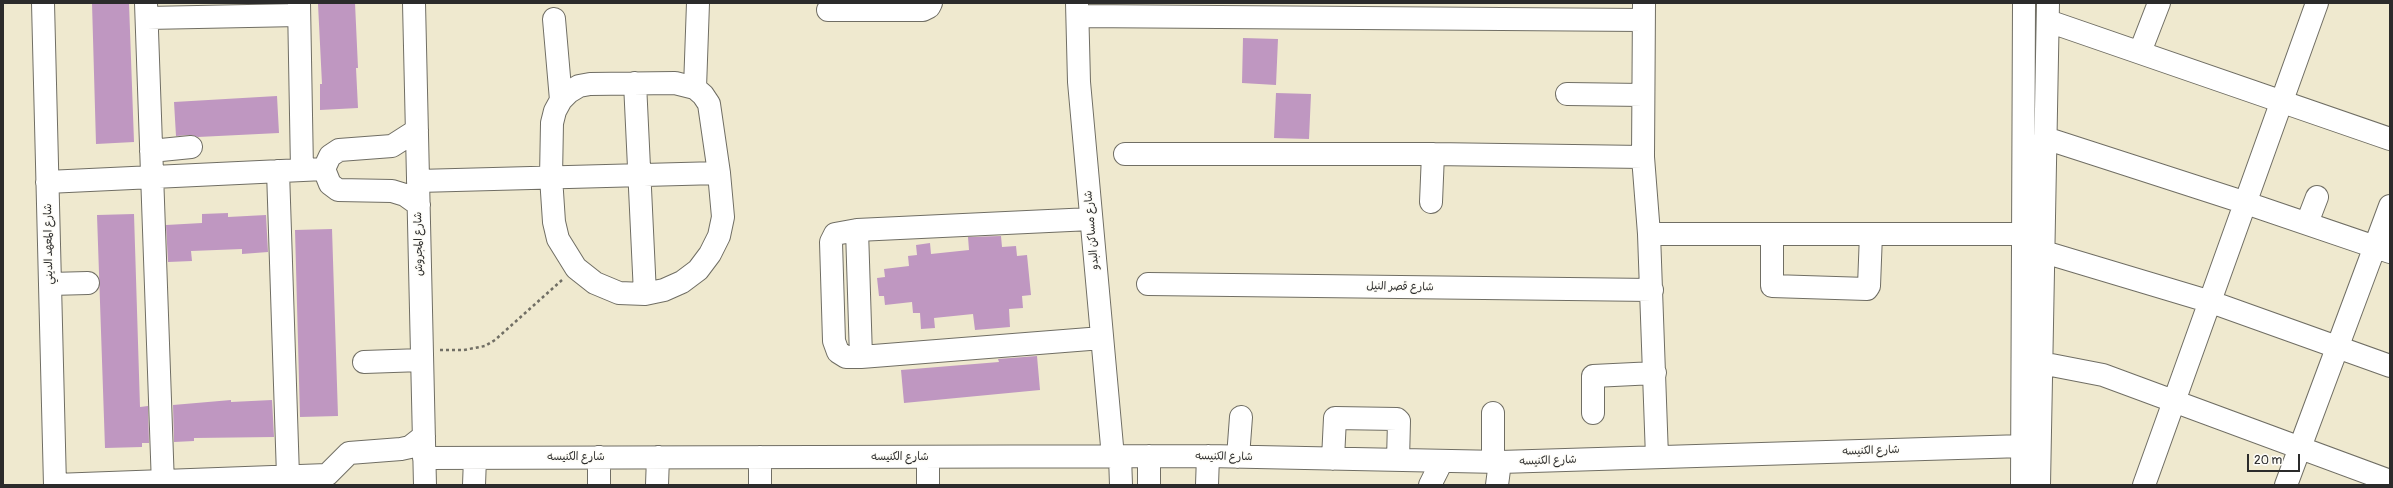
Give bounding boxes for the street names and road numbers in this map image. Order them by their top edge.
street label: شارع مساكن البدو [1082,190,1102,270]
street label: شارع المعهد الديني [42,203,56,285]
street label: شارع المجروش [412,212,426,276]
street label: شارع قصر النيل [1366,280,1434,294]
street label: شارع الكنيسه [1842,443,1900,459]
street label: شارع الكنيسه [547,450,605,464]
street label: شارع الكنيسه [871,450,929,464]
street label: شارع الكنيسه [1195,450,1253,464]
street label: شارع الكنيسه [1519,453,1577,469]

